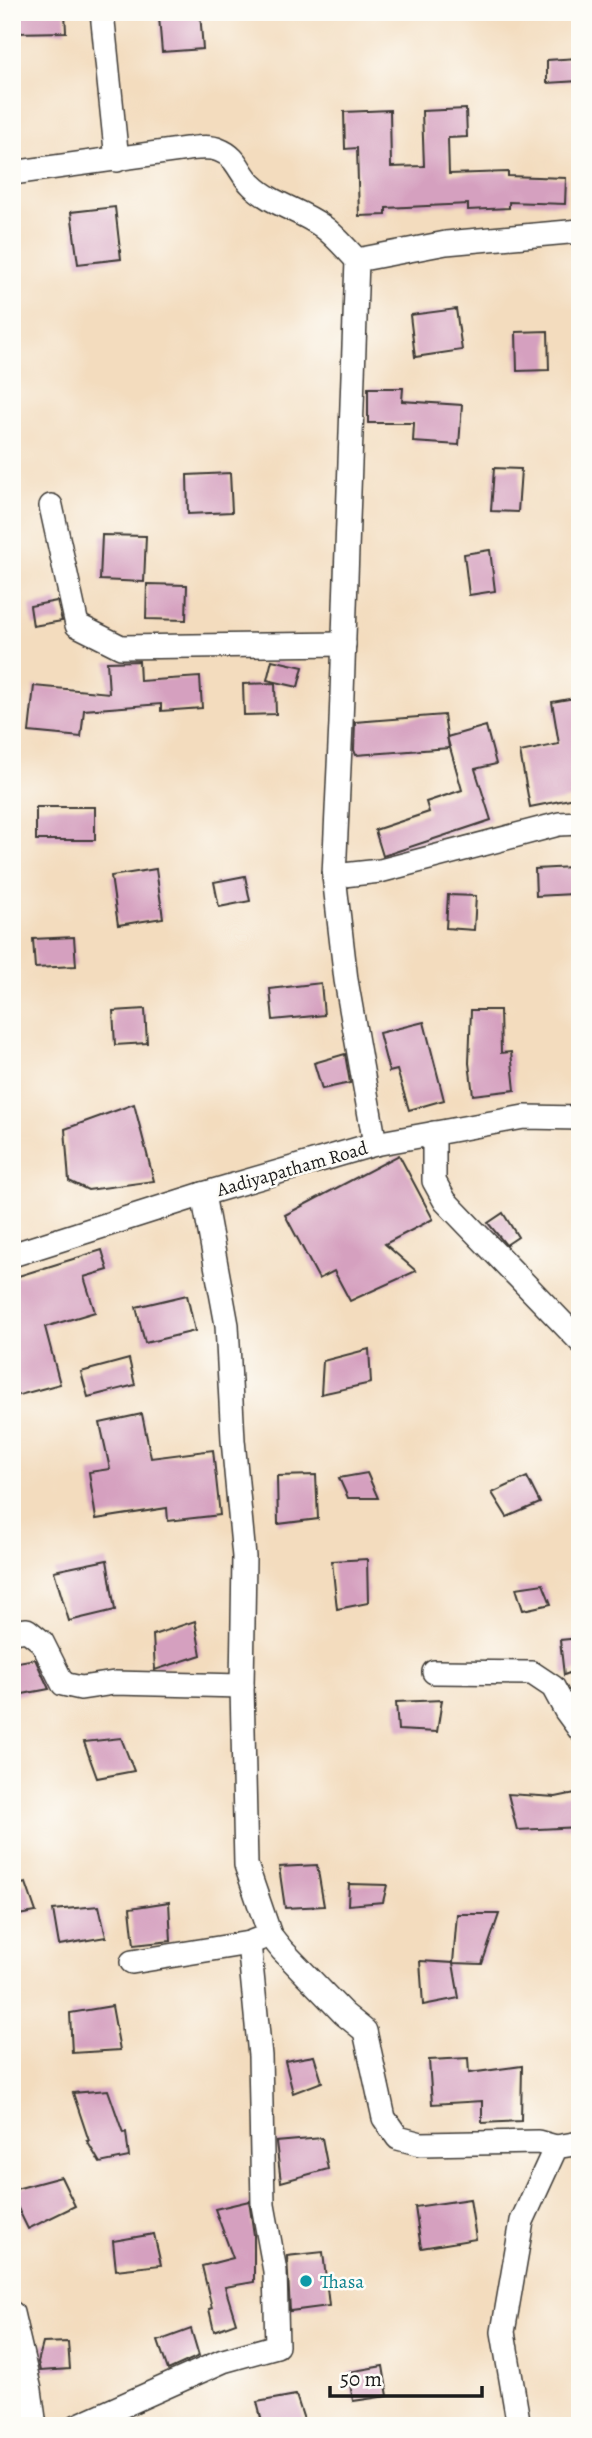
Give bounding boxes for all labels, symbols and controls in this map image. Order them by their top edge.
street label: Aadiyapatham Road [213,1135,372,1203]
place label: Thasa [320,2269,364,2295]
marker: Thasa [298,2273,314,2289]
scale bar [330,2354,482,2398]
text: 50 m [340,2365,382,2393]

